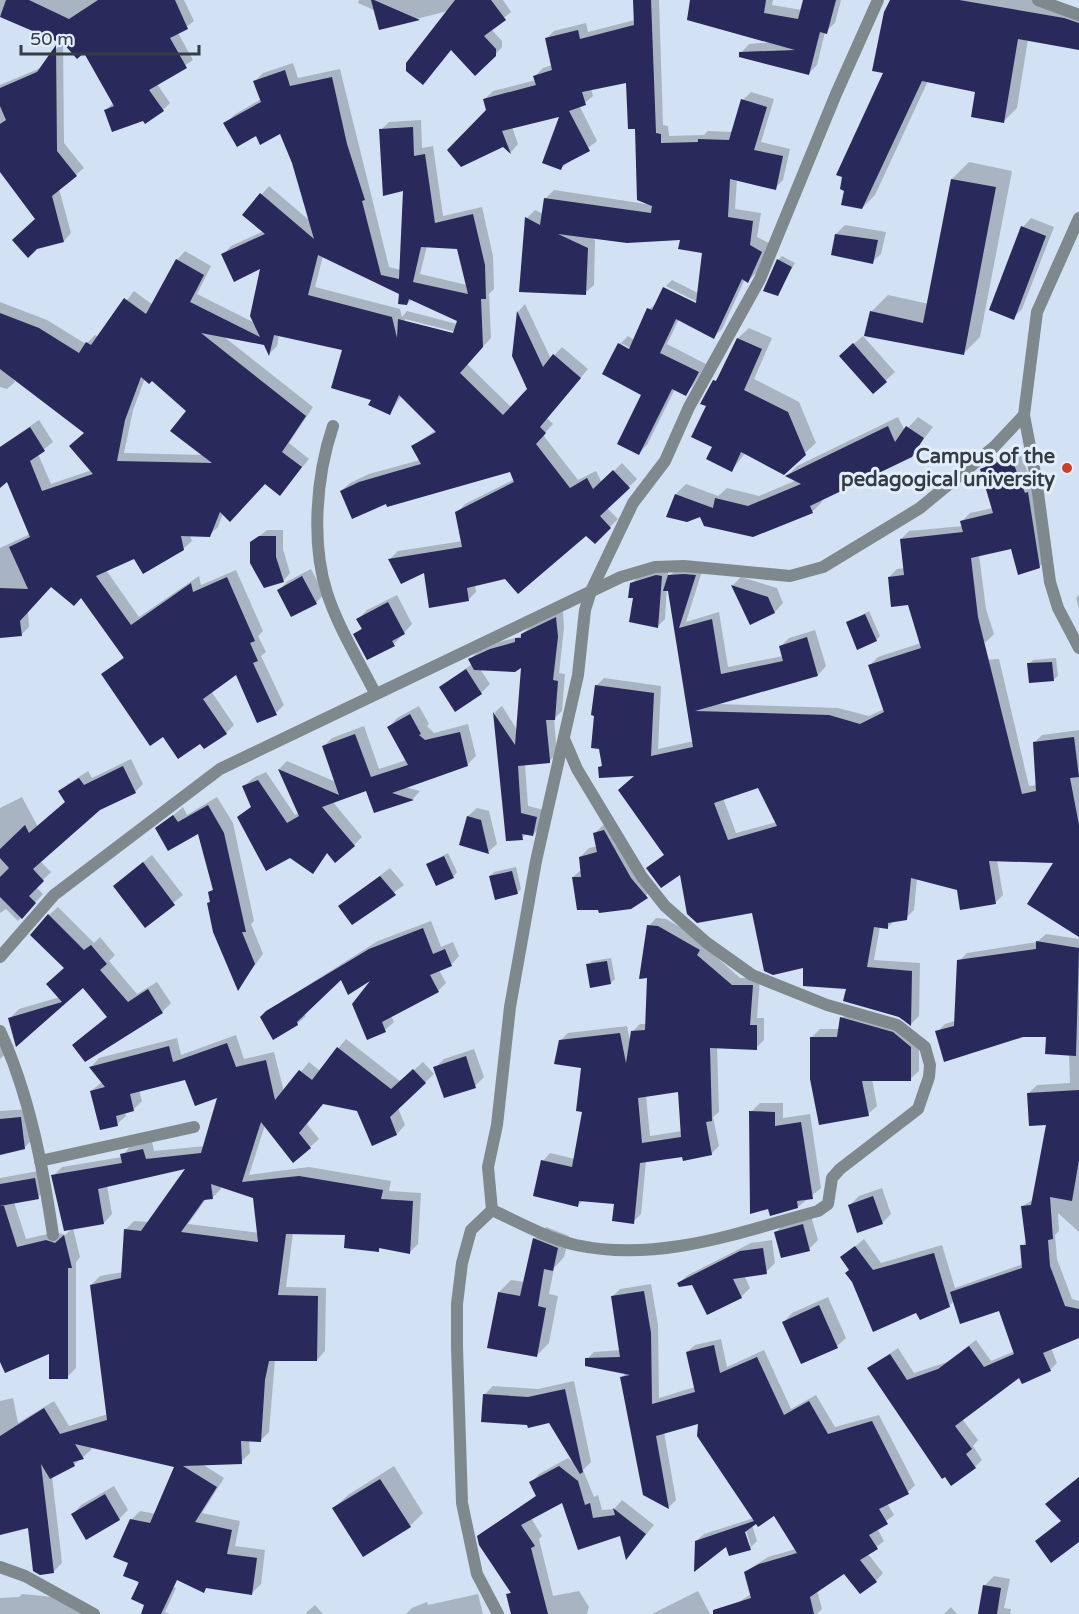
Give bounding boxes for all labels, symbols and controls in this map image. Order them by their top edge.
scale bar [21,18,200,56]
text: 50 m [30,28,74,50]
place label: Campus of the pedagogical university [841,445,1055,492]
marker: Campus of the pedagogical university [1060,461,1074,475]

